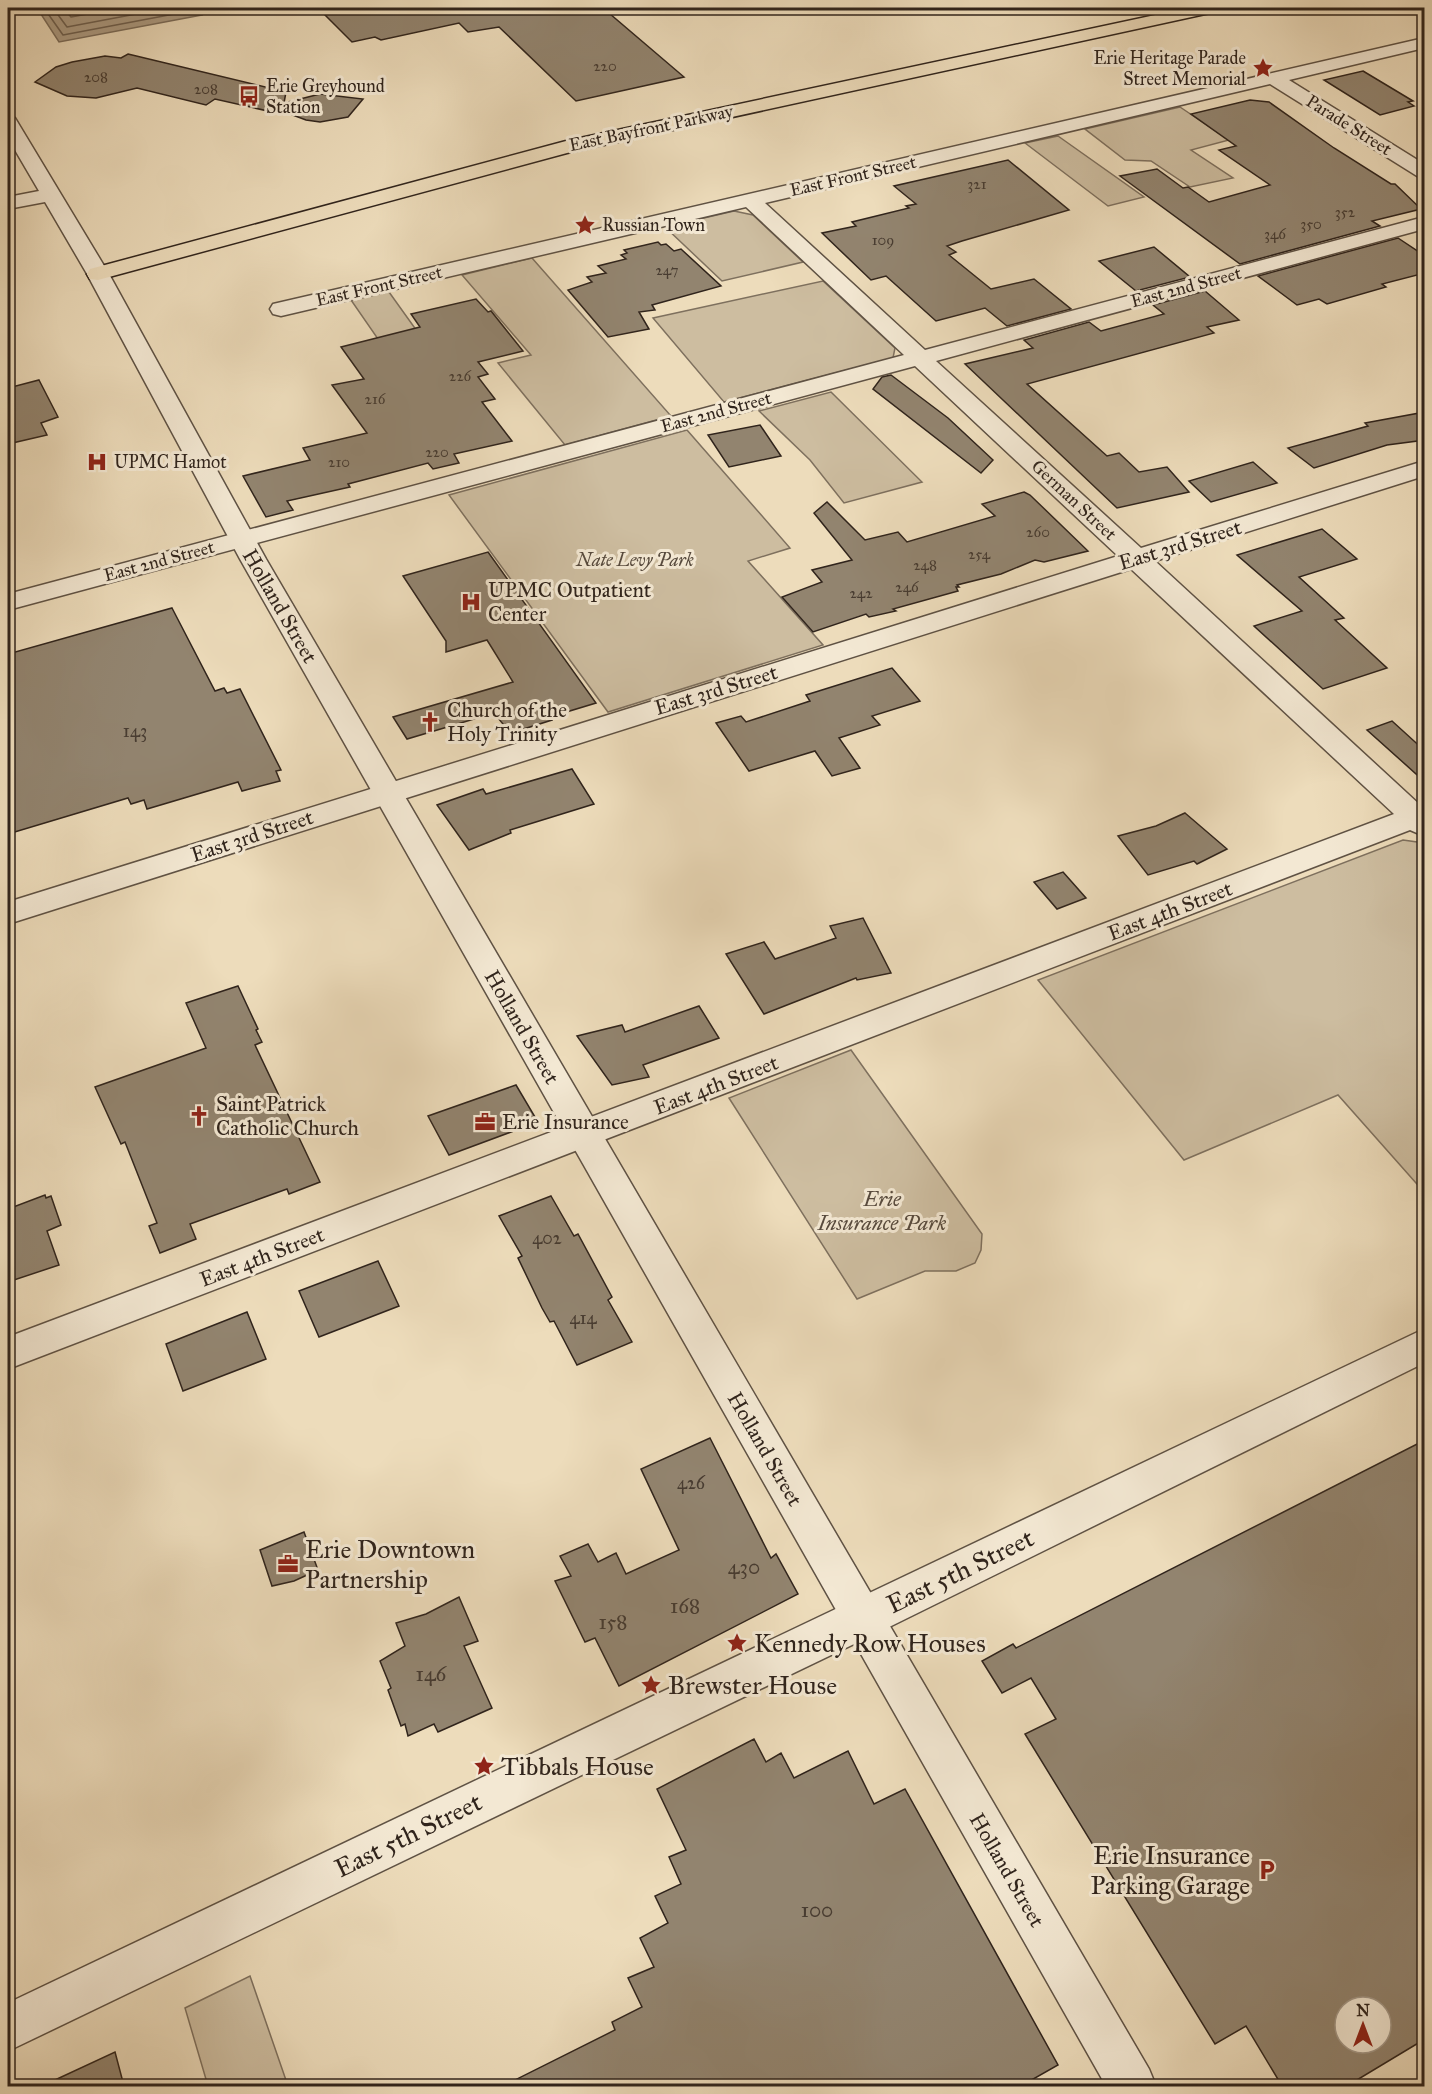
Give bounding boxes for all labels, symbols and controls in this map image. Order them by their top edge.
place label: Erie Heritage Parade Street Memorial [1093,47,1246,90]
place icon: Erie Heritage Parade Street Memorial [1251,56,1275,80]
house number: 220 [593,57,617,75]
house number: 208 [84,68,108,86]
place label: Erie Greyhound Station [266,75,385,118]
house number: 208 [194,80,218,98]
bus stop icon: Erie Greyhound Station [237,84,261,108]
street label: Parade Street [1302,90,1397,160]
street label: East Bayfront Parkway [567,100,735,156]
street label: East Front Street [788,151,919,201]
house number: 321 [967,175,987,193]
house number: 352 [1335,203,1356,221]
place icon: Russian Town [573,213,597,237]
place label: Russian Town [602,214,705,236]
house number: 350 [1300,215,1322,233]
house number: 346 [1264,225,1287,243]
house number: 109 [872,231,894,249]
street label: East Front Street [314,261,445,311]
house number: 247 [655,261,679,279]
street label: East 2nd Street [1128,262,1244,312]
house number: 226 [449,367,473,385]
street label: East 2nd Street [658,387,774,437]
house number: 216 [365,390,387,408]
house number: 220 [425,443,449,461]
hospital icon: UPMC Hamot [85,450,109,474]
place label: UPMC Hamot [114,451,227,473]
house number: 210 [328,453,350,471]
street label: German Street [1027,455,1122,545]
street label: East 3rd Street [1115,514,1245,576]
house number: 260 [1026,523,1050,541]
street label: East 2nd Street [101,536,217,586]
street label: Holland Street [237,544,323,668]
house number: 254 [968,545,991,563]
park label: Nate Levy Park [575,549,694,571]
house number: 248 [913,556,937,574]
place label: UPMC Outpatient Center [488,577,652,627]
house number: 246 [895,578,920,596]
house number: 242 [849,584,873,602]
hospital icon: UPMC Outpatient Center [459,590,483,614]
street label: East 3rd Street [651,659,781,721]
place label: Church of the Holy Trinity [447,697,567,747]
church icon: Church of the Holy Trinity [418,710,442,734]
house number: 143 [123,720,147,742]
street label: East 3rd Street [188,804,317,868]
street label: East 4th Street [1104,875,1236,947]
street label: Holland Street [479,965,565,1089]
street label: East 4th Street [650,1049,782,1121]
place label: Saint Patrick Catholic Church [216,1091,359,1141]
church icon: Saint Patrick Catholic Church [187,1104,211,1128]
place label: Erie Insurance [502,1109,629,1135]
office icon: Erie Insurance [473,1110,497,1134]
park label: Erie Insurance Park [817,1186,947,1236]
street label: East 4th Street [196,1221,328,1293]
house number: 402 [532,1227,562,1249]
house number: 414 [569,1307,598,1329]
street label: Holland Street [722,1387,808,1511]
house number: 426 [677,1472,706,1494]
street label: East 5th Street [881,1522,1039,1620]
place label: Erie Downtown Partnership [305,1533,475,1595]
office icon: Erie Downtown Partnership [276,1552,300,1576]
house number: 430 [728,1554,760,1580]
house number: 168 [670,1593,700,1619]
house number: 158 [598,1609,628,1635]
place label: Kennedy Row Houses [754,1627,986,1659]
place icon: Kennedy Row Houses [725,1631,749,1655]
house number: 146 [416,1661,448,1687]
place label: Brewster House [668,1669,837,1701]
place icon: Brewster House [639,1673,663,1697]
place label: Tibbals House [501,1750,654,1782]
place icon: Tibbals House [472,1754,496,1778]
street label: East 5th Street [329,1786,487,1884]
street label: Holland Street [964,1808,1050,1932]
place label: Erie Insurance Parking Garage [1090,1839,1250,1901]
parking icon: Erie Insurance Parking Garage [1255,1858,1279,1882]
house number: 100 [801,1897,833,1923]
north arrow [1333,1995,1393,2055]
text: N [1356,2001,1370,2020]

